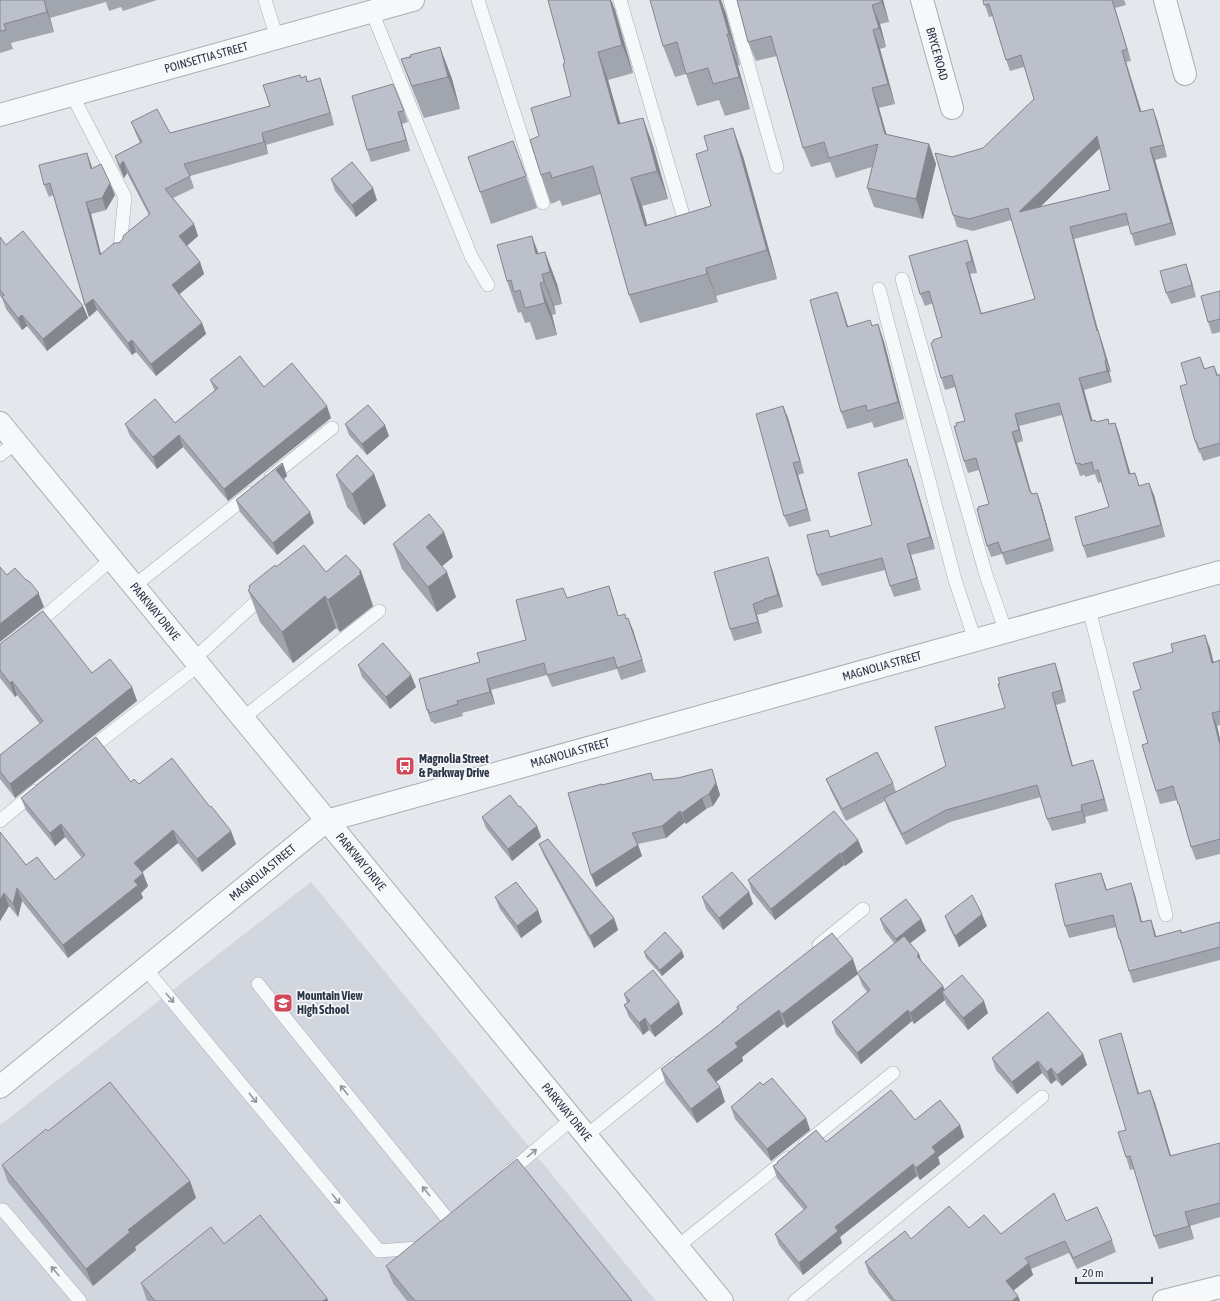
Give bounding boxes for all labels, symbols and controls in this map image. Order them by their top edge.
street label: BRYCE ROAD [923,26,951,82]
street label: POINSETTIA STREET [163,39,250,76]
street label: PARKWAY DRIVE [127,580,183,643]
street label: MAGNOLIA STREET [841,648,924,684]
street label: MAGNOLIA STREET [529,735,612,771]
place label: Magnolia Street & Parkway Drive [419,752,490,780]
bus stop icon: Magnolia Street & Parkway Drive [394,755,416,777]
street label: PARKWAY DRIVE [333,830,389,893]
street label: MAGNOLIA STREET [227,841,299,904]
place label: Mountain View High School [297,989,364,1017]
one-way arrow [166,992,175,1003]
school or university icon: Mountain View High School [272,992,294,1014]
street label: PARKWAY DRIVE [539,1080,594,1144]
one-way arrow [340,1085,348,1096]
one-way arrow [249,1093,258,1104]
one-way arrow [527,1148,537,1157]
one-way arrow [421,1186,430,1197]
one-way arrow [331,1193,340,1204]
scale bar [1076,1259,1152,1285]
one-way arrow [51,1266,60,1277]
text: 20 m [1082,1266,1104,1280]

